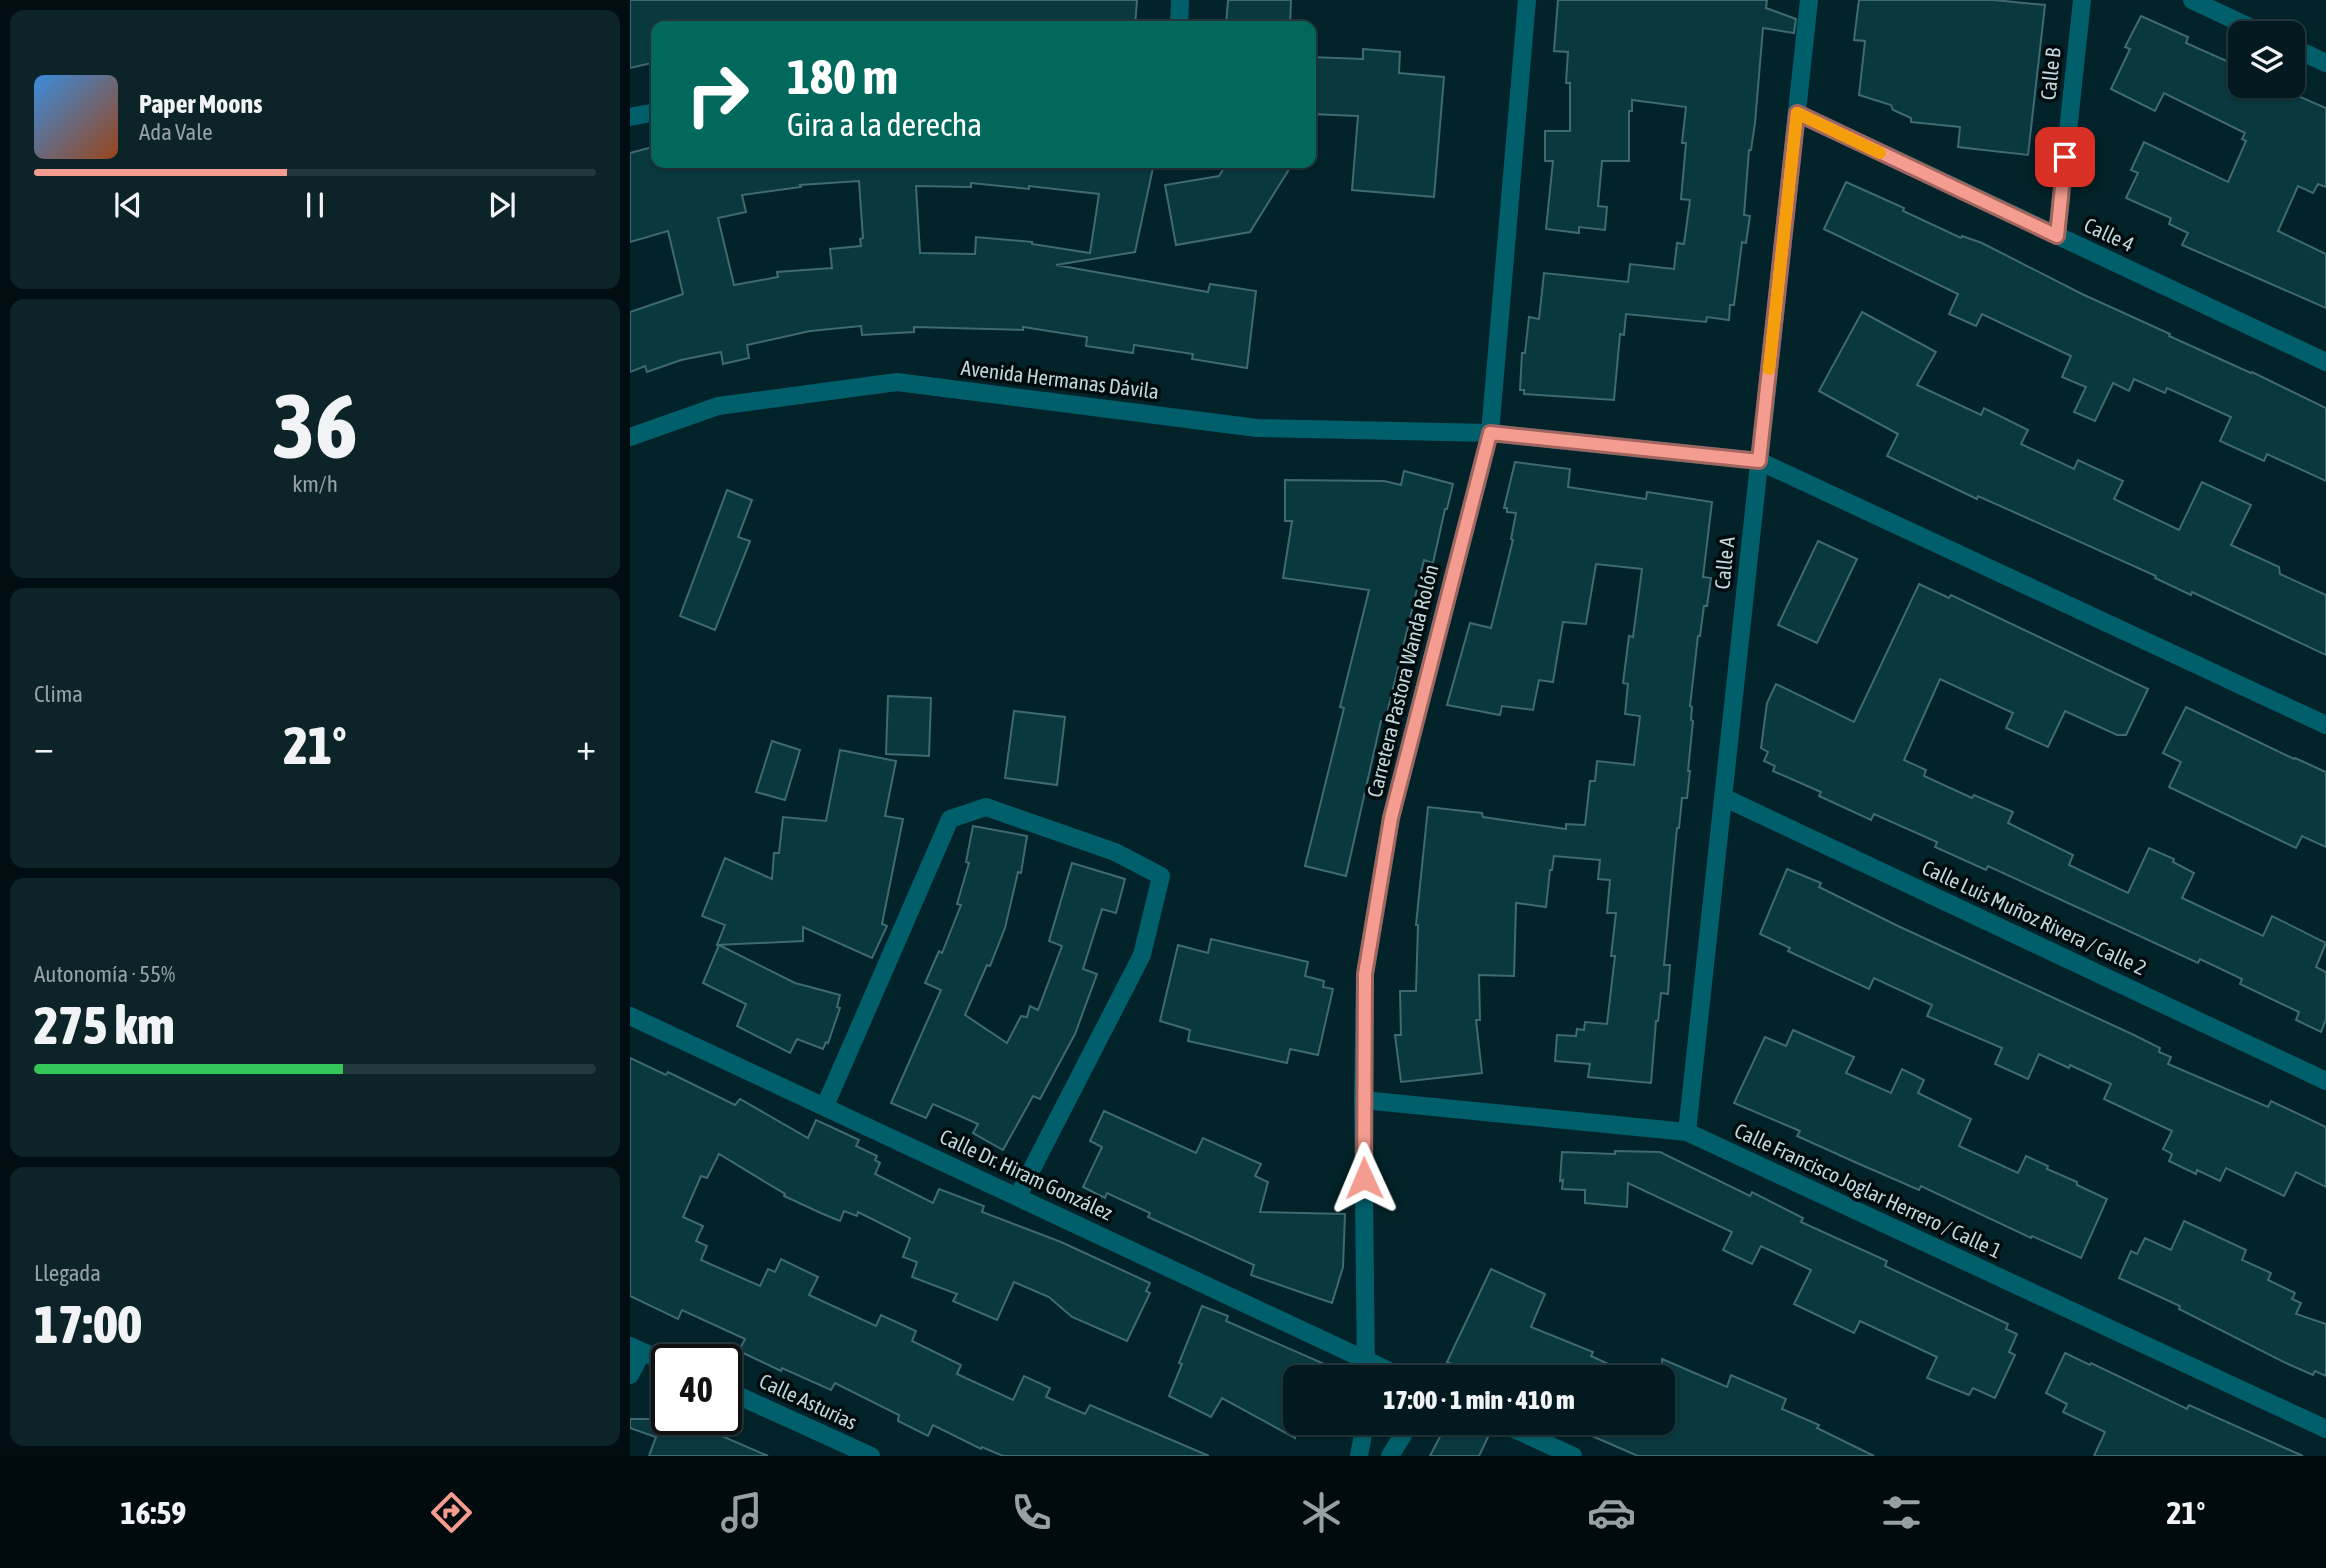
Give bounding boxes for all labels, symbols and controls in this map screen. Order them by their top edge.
map controls [2228,21,2305,98]
button: layers [2228,21,2305,98]
street label: Calle B [2035,46,2065,101]
text: 180 m [787,48,898,104]
icon: right [672,49,763,140]
text: Paper Moons [139,89,262,119]
text: Gira a la derecha [787,106,982,143]
text: Ada Vale [139,119,213,145]
pin [2035,127,2095,187]
icon: arrive [2046,138,2084,176]
icon: previous [109,186,147,224]
icon: pause [296,186,334,224]
icon: next [483,186,521,224]
street label: Calle 4 [2081,212,2138,256]
street label: Avenida Hermanas Dávila [960,355,1160,403]
text: 36 [272,373,358,477]
text: km/h [292,471,338,497]
street label: Calle A [1709,535,1739,590]
street label: Carretera Pastora Wanda Rolón [1361,562,1443,800]
text: Clima [34,681,83,707]
text: 21° [283,715,347,775]
text: − [34,725,54,768]
text: + [576,725,596,768]
street label: Calle Luis Muñoz Rivera / Calle 2 [1919,855,2150,980]
text: Autonomía · 55% [34,961,175,987]
text: 275 km [34,995,175,1055]
street label: Calle Francisco Joglar Herrero / Calle 1 [1731,1118,2006,1263]
street label: Calle Dr. Hiram González [936,1124,1117,1225]
position arrow [1327,1141,1401,1215]
text: Llegada [34,1260,101,1286]
text: 17:00 [34,1294,142,1354]
speed limit sign: 40 [651,1344,742,1435]
street label: Calle Asturias [756,1368,861,1434]
text: 17:00 · 1 min · 410 m [1383,1385,1575,1415]
icon: directions [427,1488,476,1537]
icon: music [717,1488,766,1537]
icon: phone [1007,1488,1056,1537]
icon: climate [1297,1488,1346,1537]
icon: car [1587,1488,1636,1537]
icon: filters [1877,1488,1926,1537]
text: 16:59 [120,1494,186,1531]
text: 21° [2167,1494,2205,1531]

